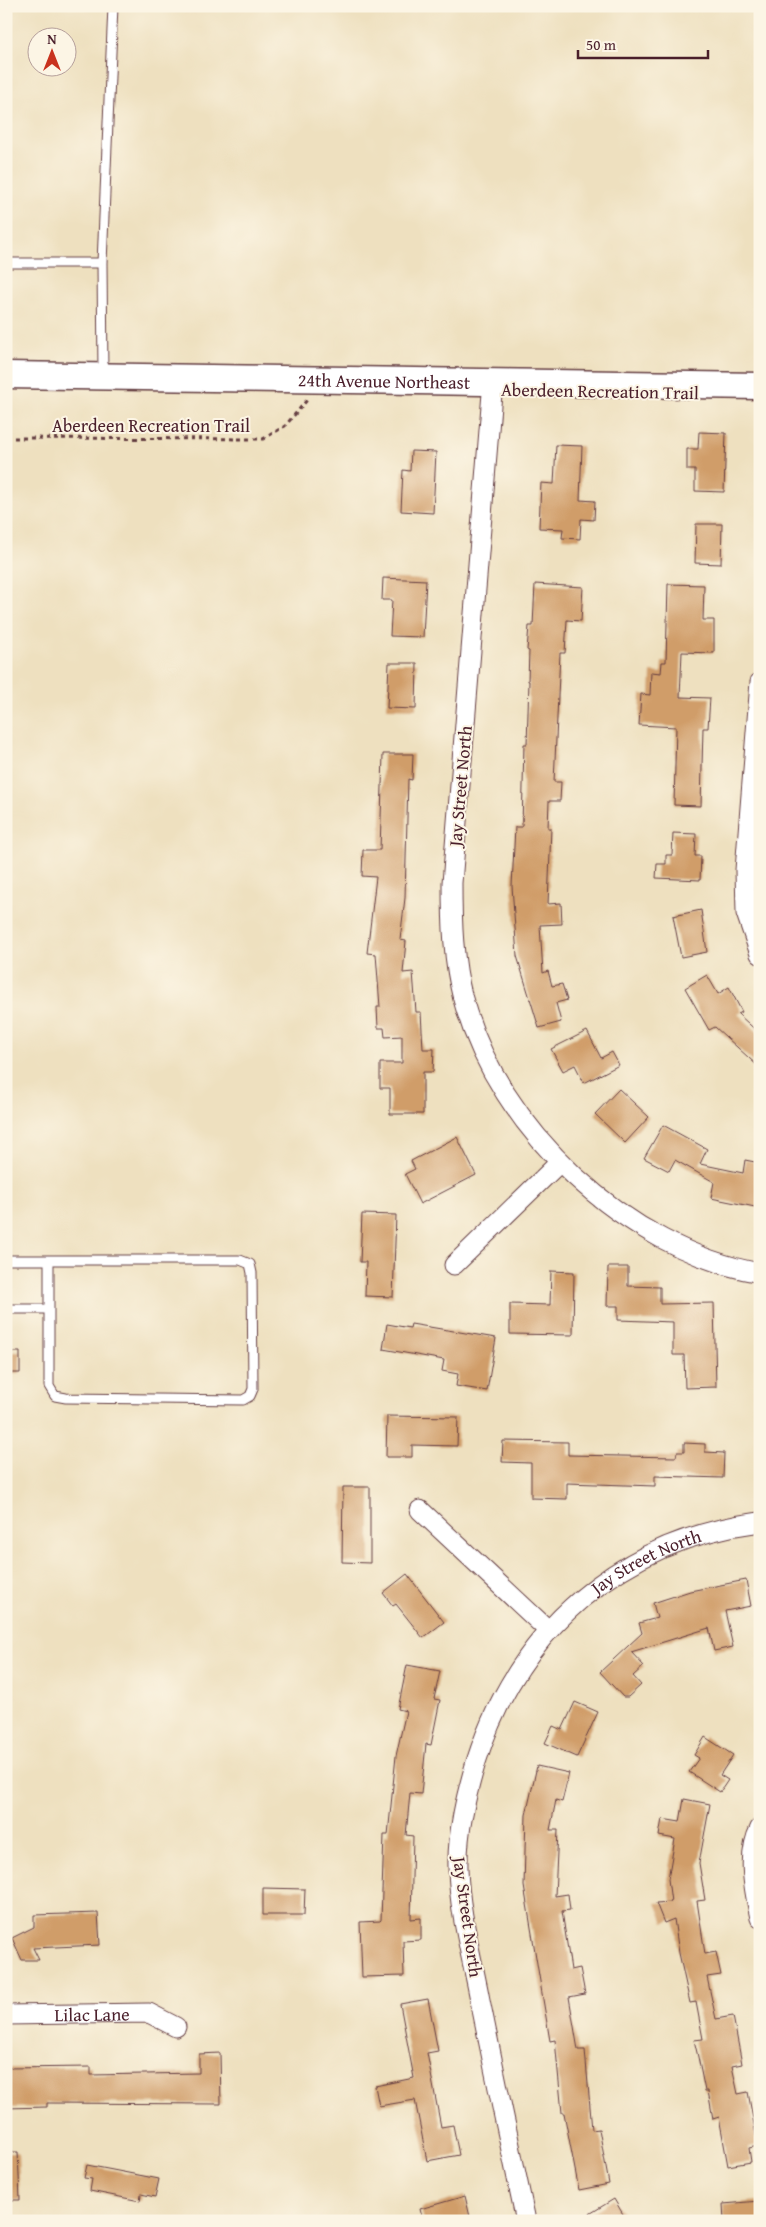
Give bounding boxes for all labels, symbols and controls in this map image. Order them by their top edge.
north arrow [28,28,78,78]
scale bar [578,28,708,60]
text: N [47,29,57,49]
text: 50 m [586,34,617,55]
street label: 24th Avenue Northeast [298,366,471,395]
street label: Aberdeen Recreation Trail [501,376,699,406]
street label: Aberdeen Recreation Trail [52,412,250,439]
street label: Jay Street North [441,724,479,850]
street label: Jay Street North [583,1522,704,1601]
street label: Jay Street North [446,1853,490,1979]
street label: Lilac Lane [54,2000,130,2028]

